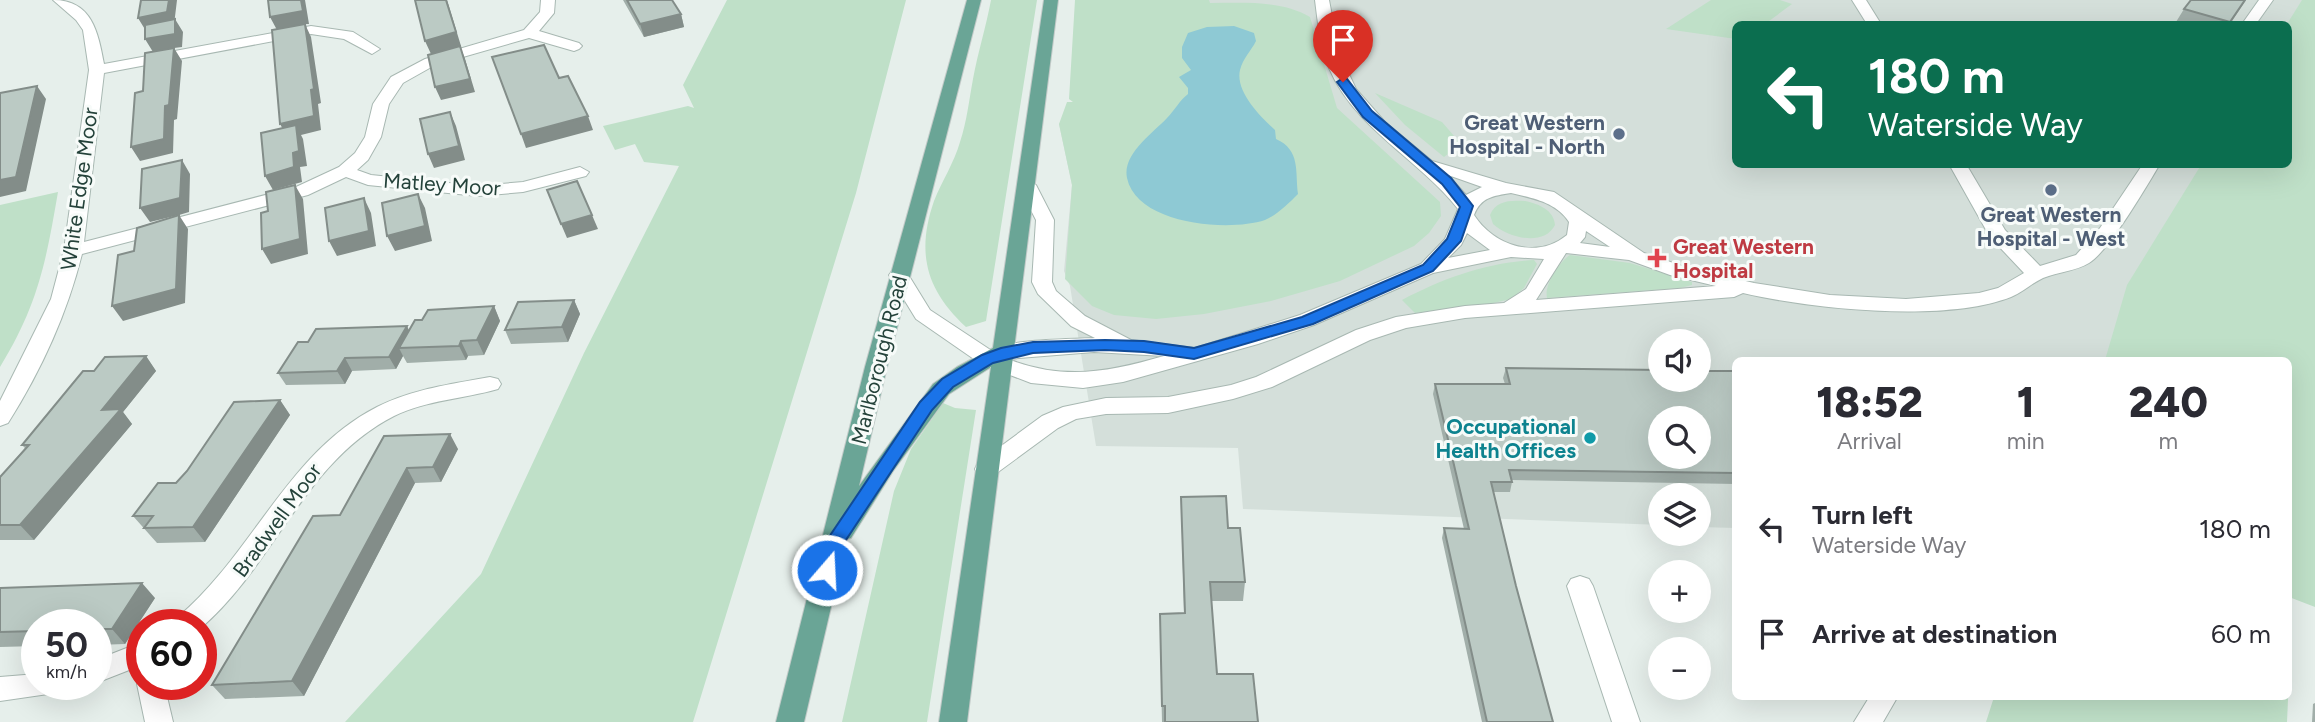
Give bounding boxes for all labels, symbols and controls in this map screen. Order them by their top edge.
pin [1313,10,1373,82]
icon: arrive [1324,21,1362,59]
text: 180 m [1868,46,2005,105]
icon: left [1753,49,1844,140]
street label: White Edge Moor [55,106,103,272]
text: Waterside Way [1868,106,2083,144]
place label: Great Western Hospital - North [1449,110,1605,159]
marker: Great Western Hospital - North [1611,126,1627,142]
street label: Matley Moor [382,167,502,201]
marker: Great Western Hospital - West [2043,182,2059,198]
place label: Great Western Hospital - West [1977,202,2125,251]
place label: Great Western Hospital [1673,234,1814,283]
marker: Great Western Hospital [1647,248,1667,268]
street label: Marlborough Road [846,273,912,447]
map controls [1648,329,1711,700]
button: sound [1648,329,1711,392]
text: 18:52 [1816,377,1923,428]
text: 1 [2017,377,2035,428]
text: 240 [2129,377,2208,428]
button: search [1648,406,1711,469]
place label: Occupational Health Offices [1435,414,1576,463]
text: Arrival [1837,427,1902,455]
text: min [2007,427,2045,455]
text: m [2159,427,2178,455]
marker: Occupational Health Offices [1582,430,1598,446]
street label: Bradwell Moor [227,458,327,582]
button: layers [1648,483,1711,546]
text: Turn left [1812,499,1913,531]
icon: left [1753,510,1791,548]
text: 180 m [2199,513,2271,545]
text: Waterside Way [1812,531,1966,559]
position arrow [790,533,864,607]
button: + [1648,560,1711,623]
speed limit sign: 60 [126,609,217,700]
icon: arrive [1753,615,1791,653]
text: Arrive at destination [1812,618,2057,650]
text: 60 m [2211,618,2271,650]
text: 50 [45,624,88,666]
button: − [1648,637,1711,700]
text: km/h [46,661,87,683]

